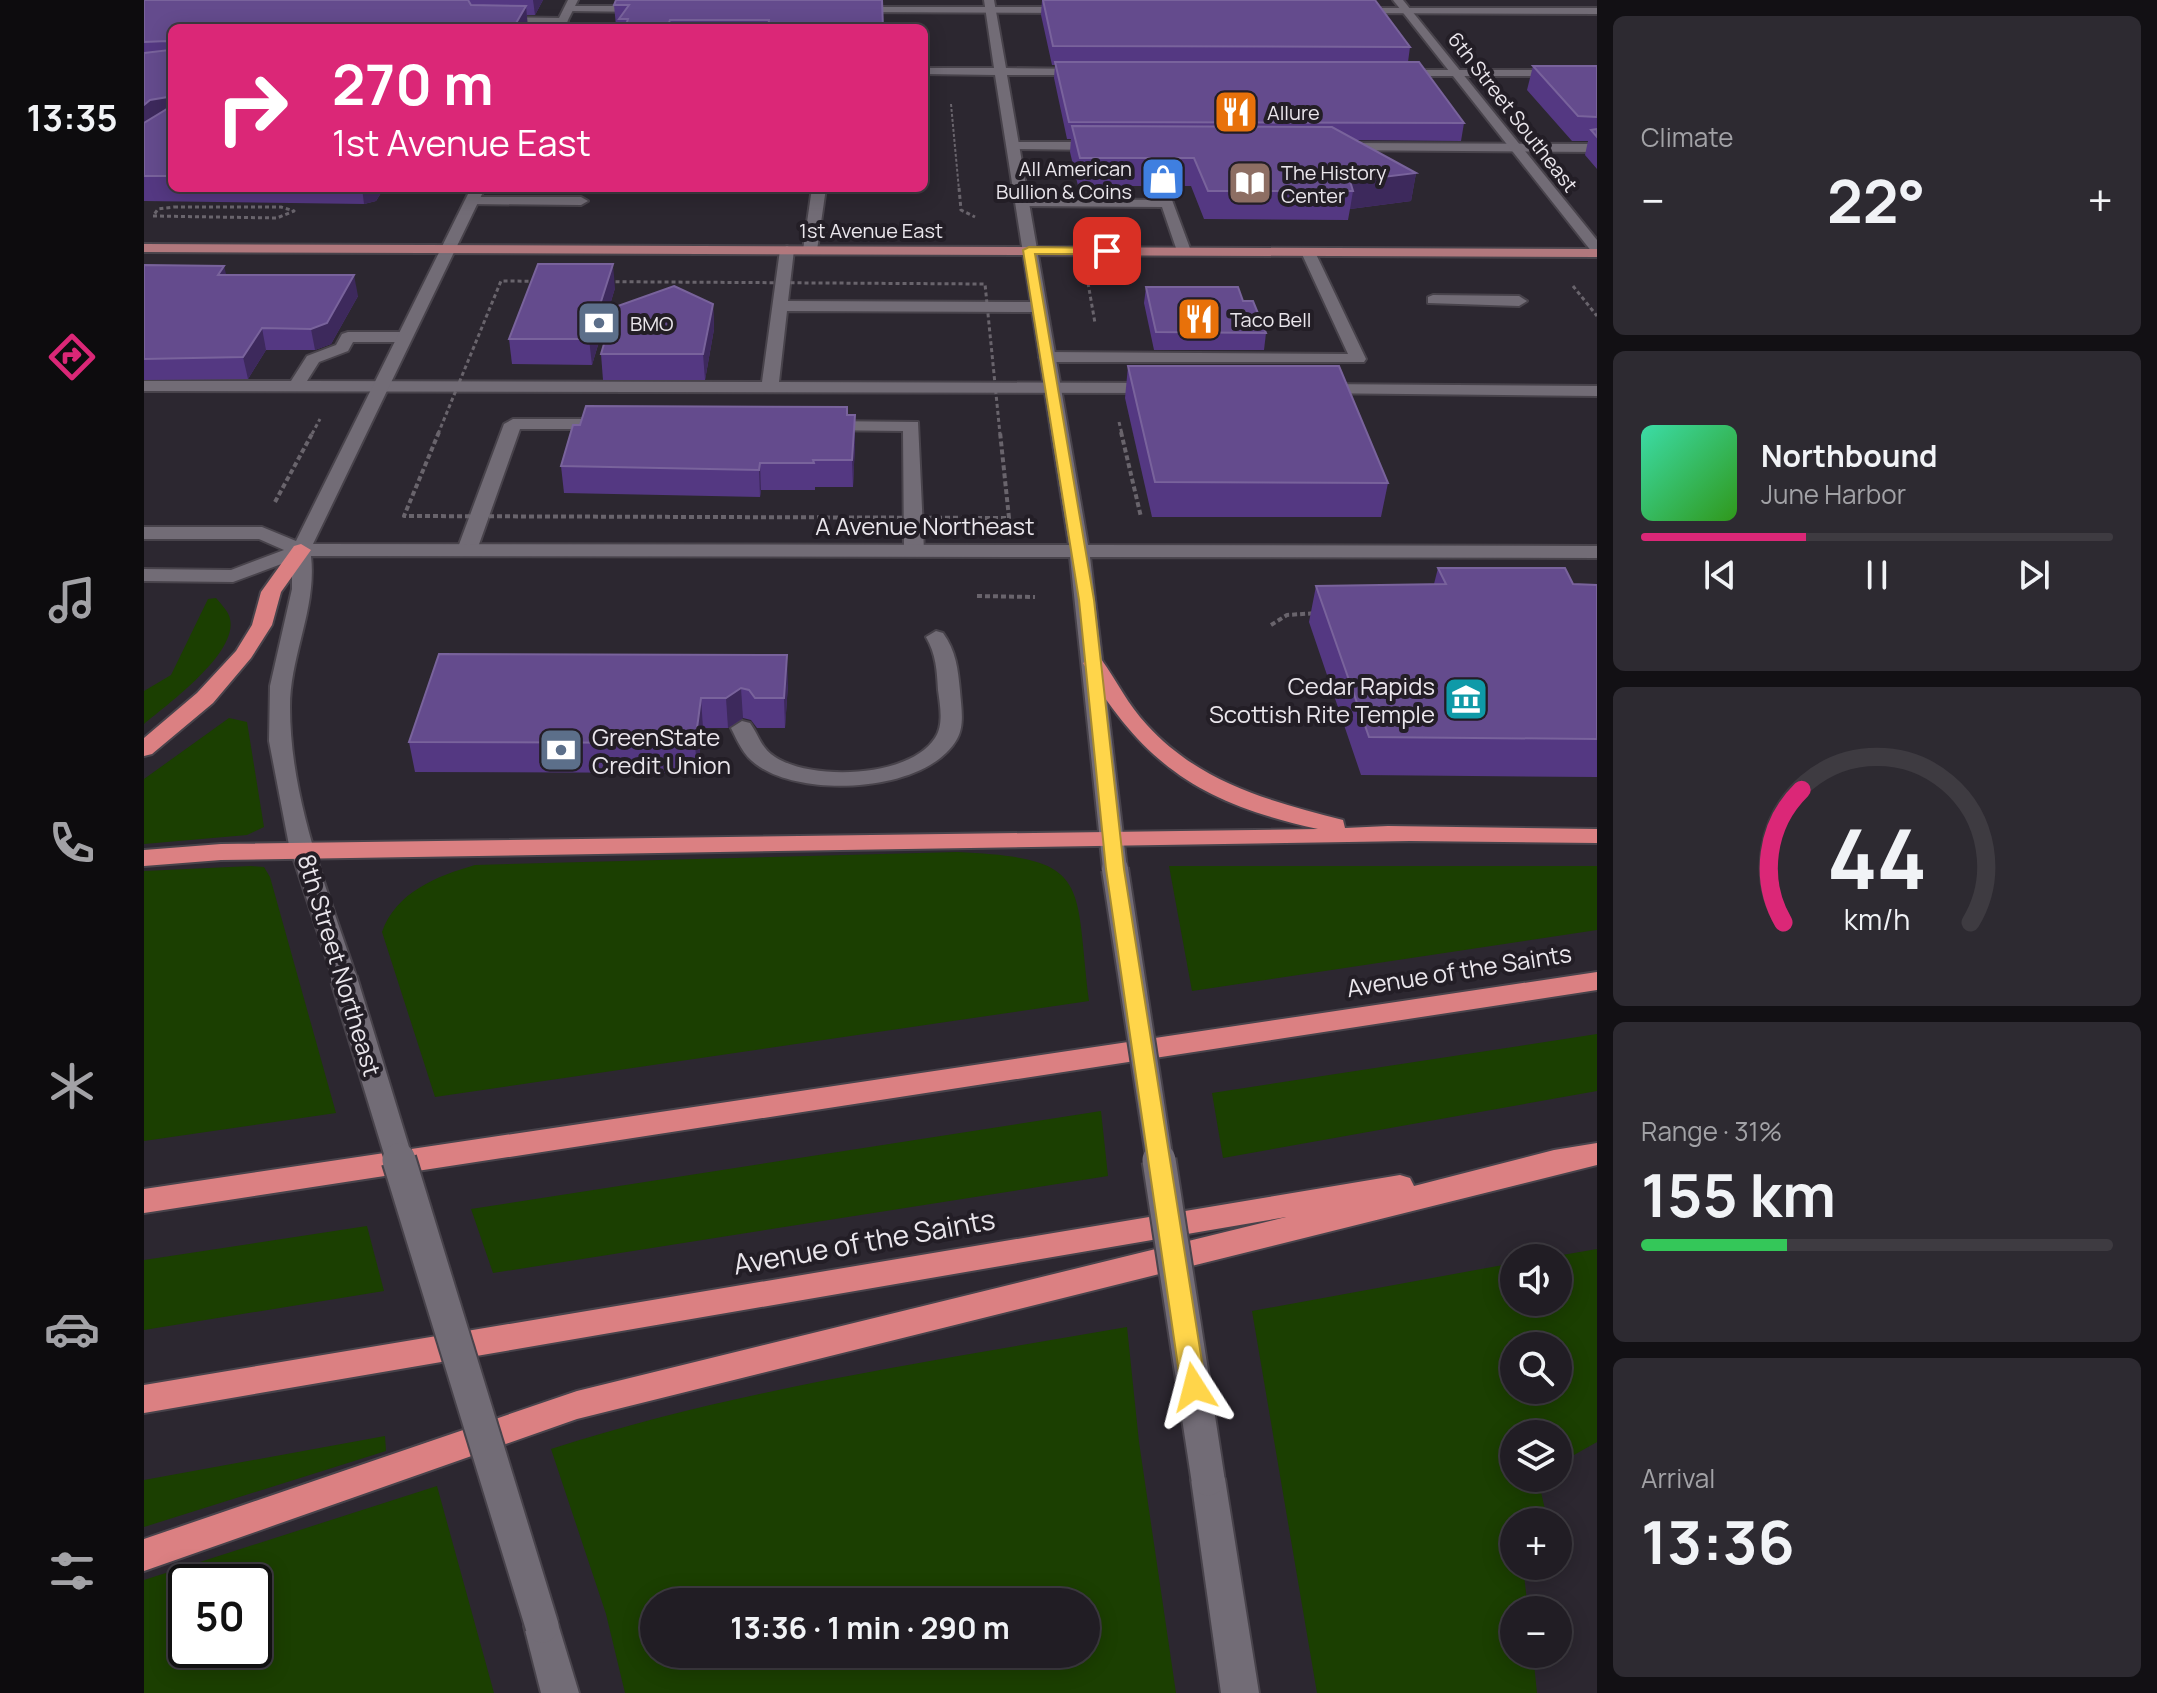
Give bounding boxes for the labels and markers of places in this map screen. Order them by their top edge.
restaurant icon: Allure [1212,88,1260,136]
place label: Allure [1267,99,1320,126]
place label: All American Bullion & Coins [996,155,1132,205]
shop icon: All American Bullion & Coins [1139,155,1187,203]
library icon: The History Center [1226,159,1274,207]
place label: The History Center [1281,159,1387,209]
pin [1073,217,1141,285]
restaurant icon: Taco Bell [1175,295,1223,343]
bank icon: BMO [575,299,623,347]
place label: Taco Bell [1230,306,1312,333]
place label: BMO [630,310,674,337]
place label: Cedar Rapids Scottish Rite Temple [1209,669,1435,730]
museum icon: Cedar Rapids Scottish Rite Temple [1442,675,1490,723]
place label: GreenState Credit Union [592,720,731,781]
bank icon: GreenState Credit Union [537,726,585,774]

